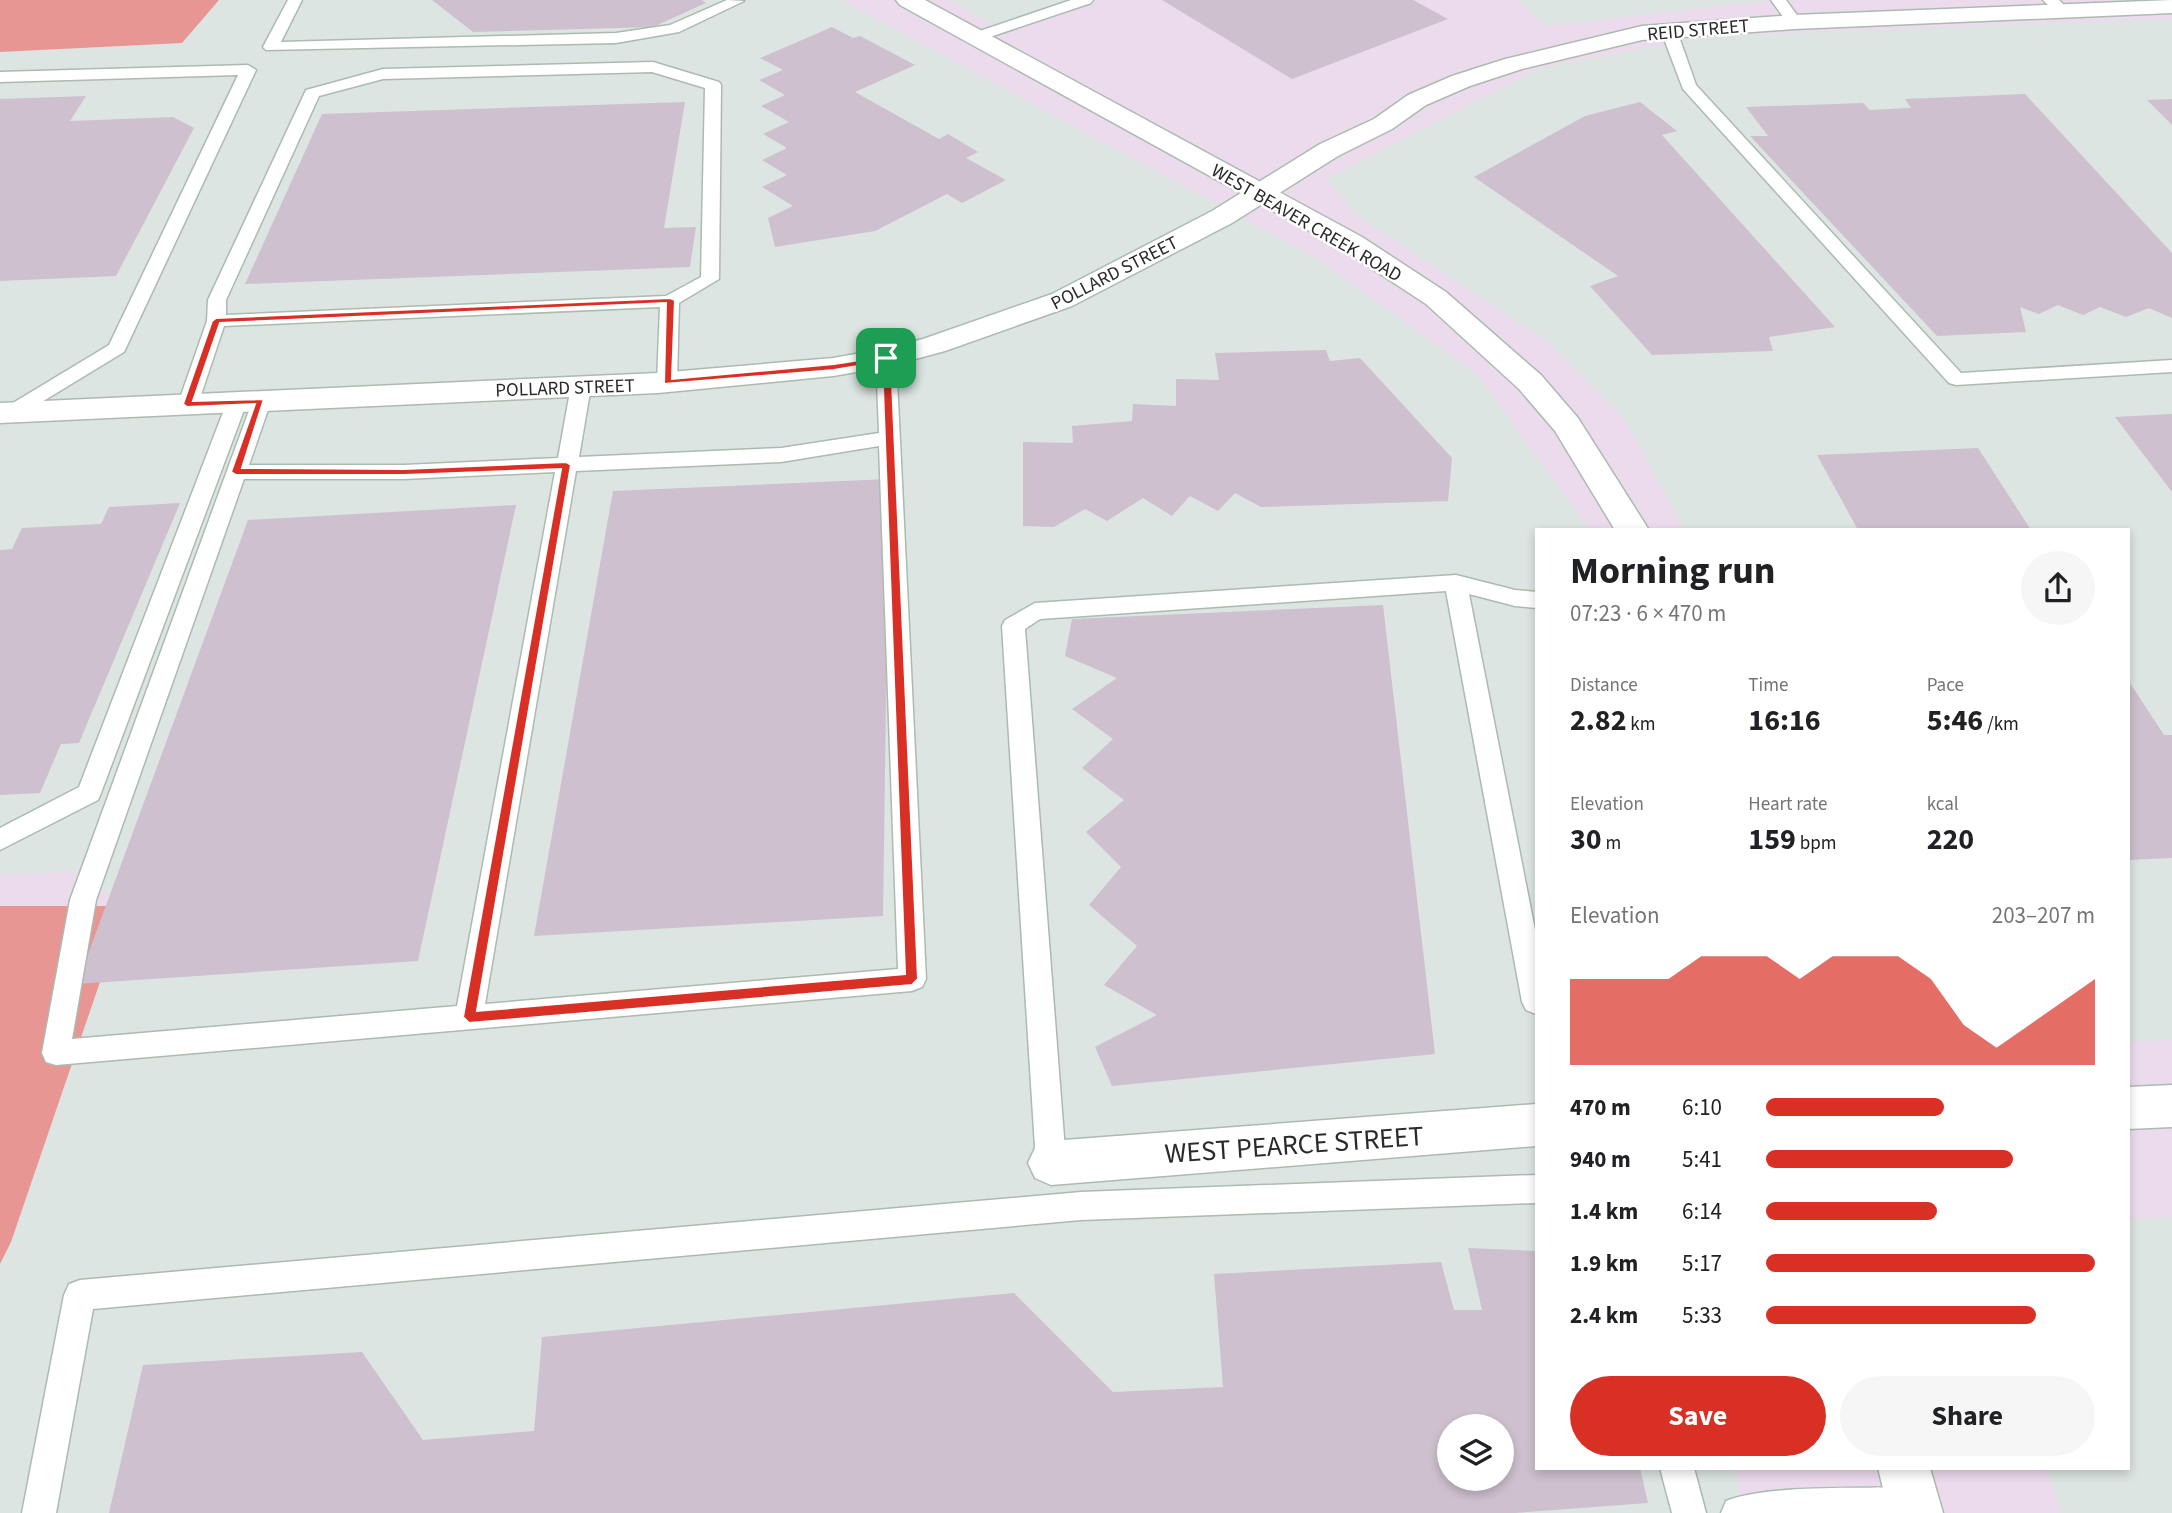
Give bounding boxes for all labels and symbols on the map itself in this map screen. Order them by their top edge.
street label: REID STREET [1646,13,1750,48]
street label: WEST BEAVER CREEK ROAD [1206,158,1407,289]
street label: POLLARD STREET [1046,230,1183,317]
pin [856,328,916,388]
street label: POLLARD STREET [495,373,635,404]
street label: WEST PEARCE STREET [1163,1116,1425,1174]

